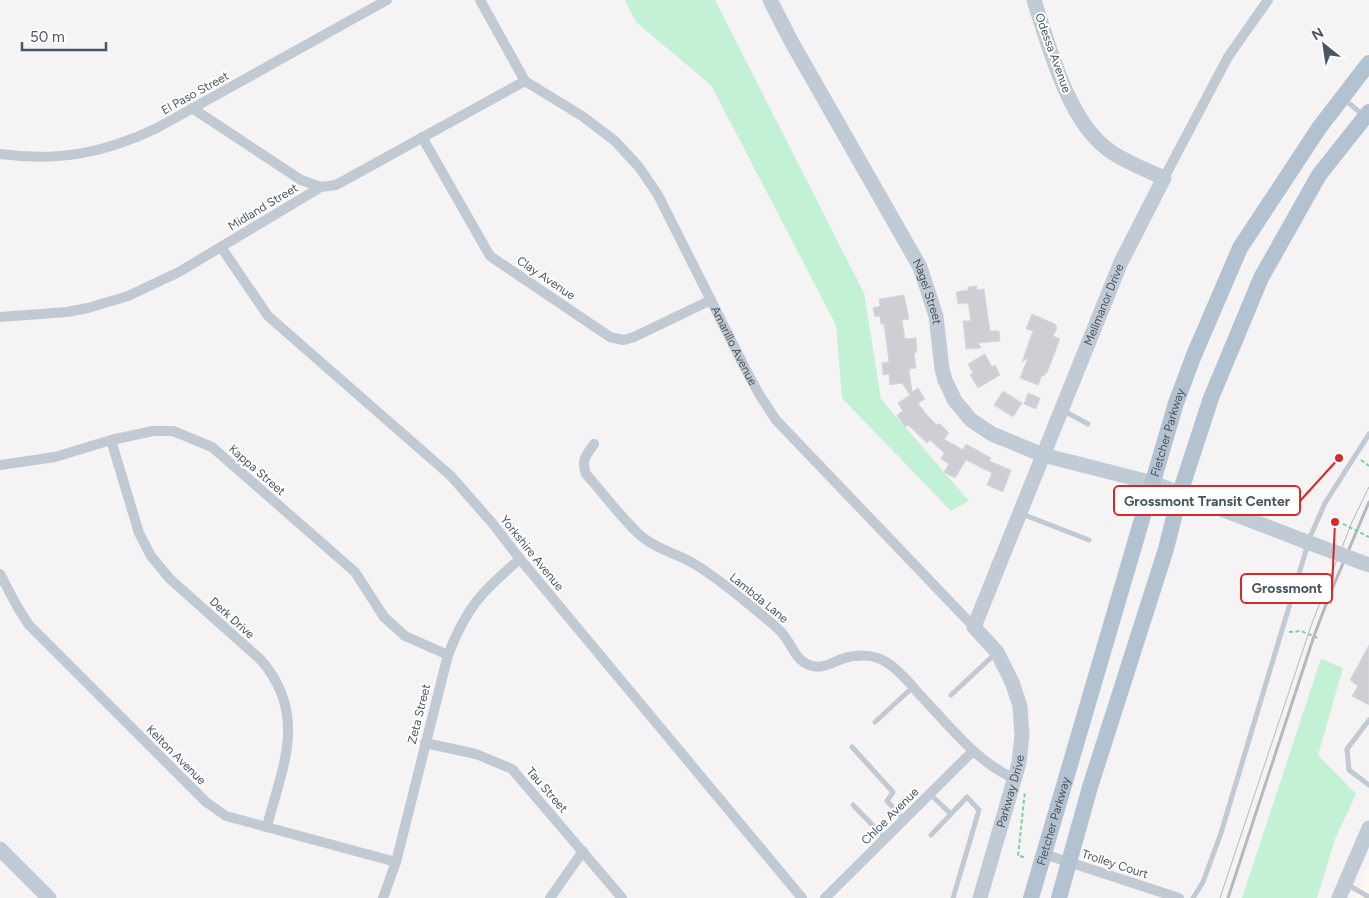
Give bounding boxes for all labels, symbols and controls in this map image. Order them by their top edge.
street label: Odessa Avenue [1032,11,1074,95]
scale bar [22,20,106,52]
north arrow [1299,20,1349,70]
text: N [1309,24,1327,44]
text: 50 m [30,28,65,46]
street label: El Paso Street [159,69,231,117]
street label: Midland Street [226,180,301,233]
street label: Clay Avenue [514,253,578,303]
street label: Nagel Street [910,256,944,325]
street label: Mellmanor Drive [1081,261,1127,348]
street label: Amarillo Avenue [708,304,760,388]
street label: Fletcher Parkway [1148,386,1188,478]
street label: Kappa Street [226,442,288,499]
callout: Grossmont Transit Center [1114,486,1300,515]
text: Grossmont Transit Center [1124,493,1291,510]
street label: Yorkshire Avenue [497,513,567,594]
street label: Lambda Lane [727,570,791,626]
callout: Grossmont [1241,574,1332,603]
text: Grossmont [1252,580,1323,597]
street label: Derk Drive [207,594,258,642]
street label: Zeta Street [405,682,433,745]
street label: Kelton Avenue [143,722,209,788]
street label: Parkway Drive [994,754,1027,829]
street label: Tau Street [524,765,571,816]
street label: Fletcher Parkway [1034,775,1073,867]
street label: Chloe Avenue [859,784,922,847]
street label: Trolley Court [1080,847,1150,881]

